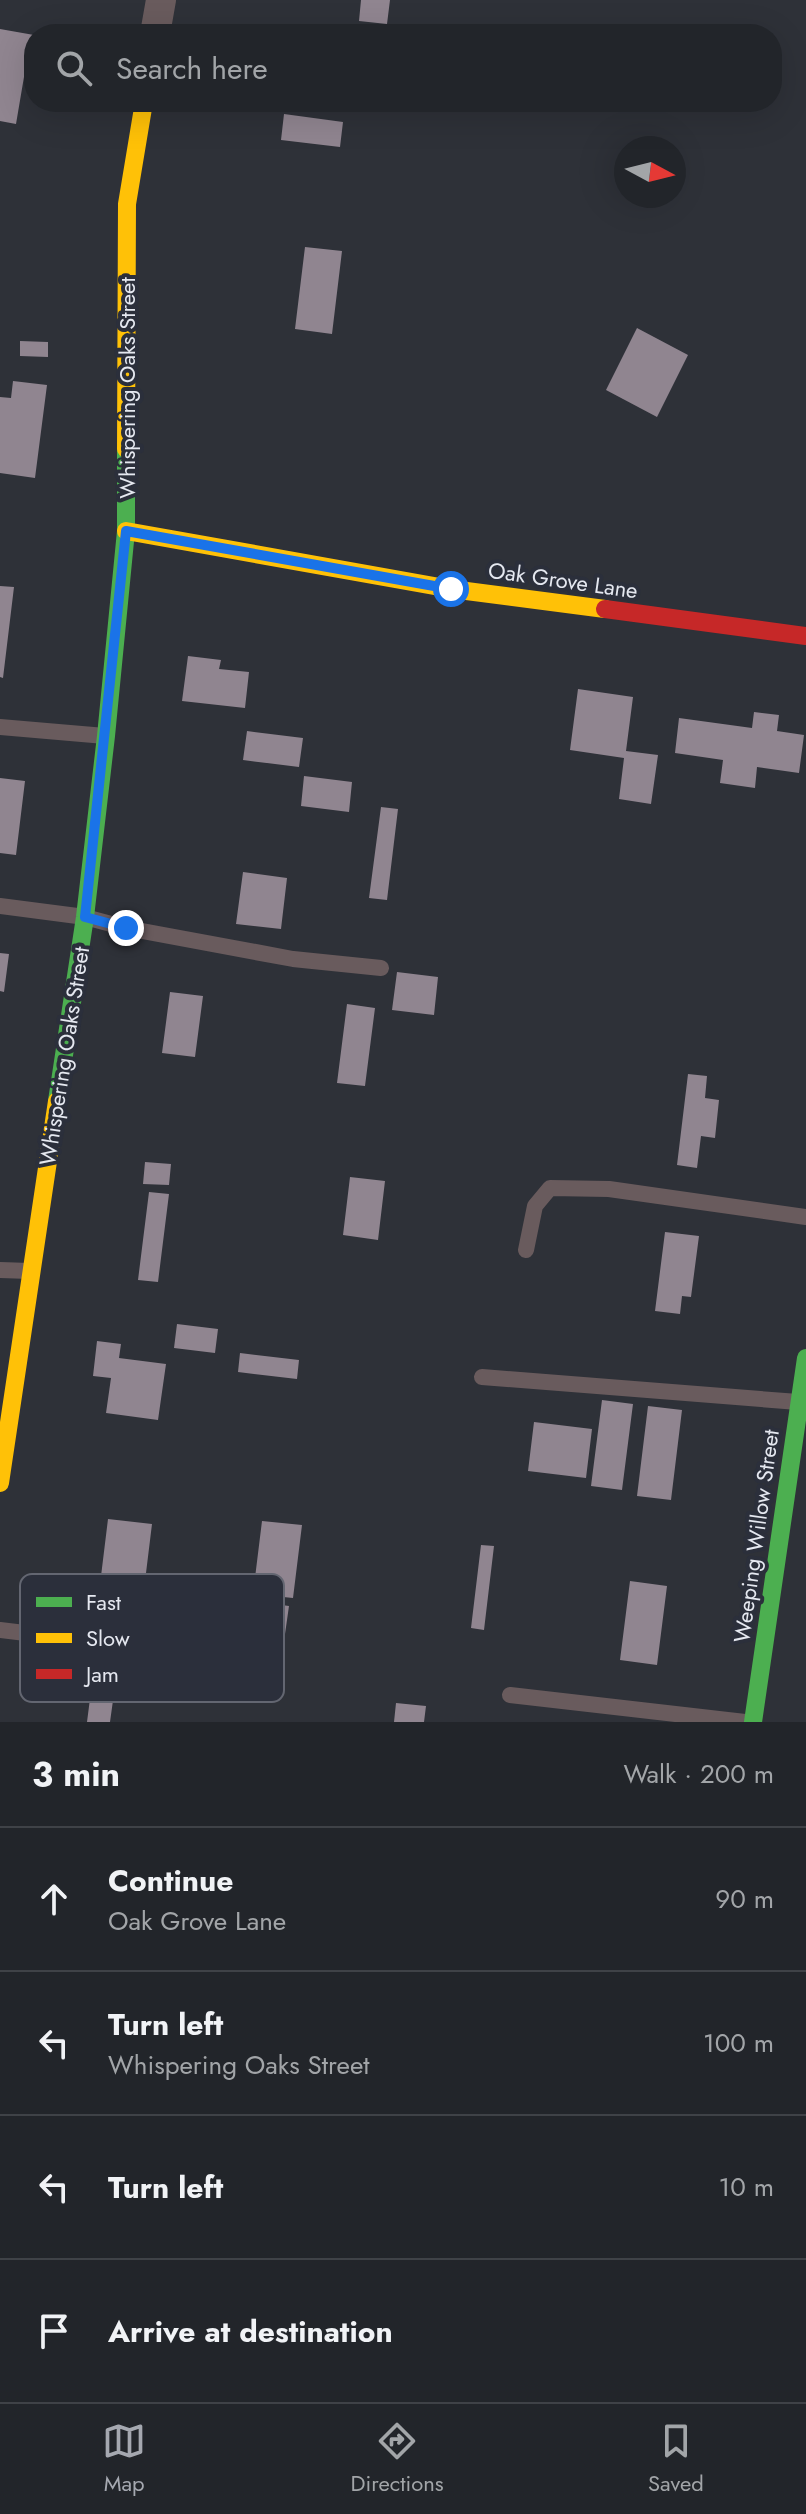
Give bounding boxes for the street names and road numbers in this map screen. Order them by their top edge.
street label: Whispering Oaks Street [111,277,143,499]
street label: Oak Grove Lane [486,554,640,606]
street label: Whispering Oaks Street [31,943,97,1168]
street label: Weeping Willow Street [725,1427,787,1645]

